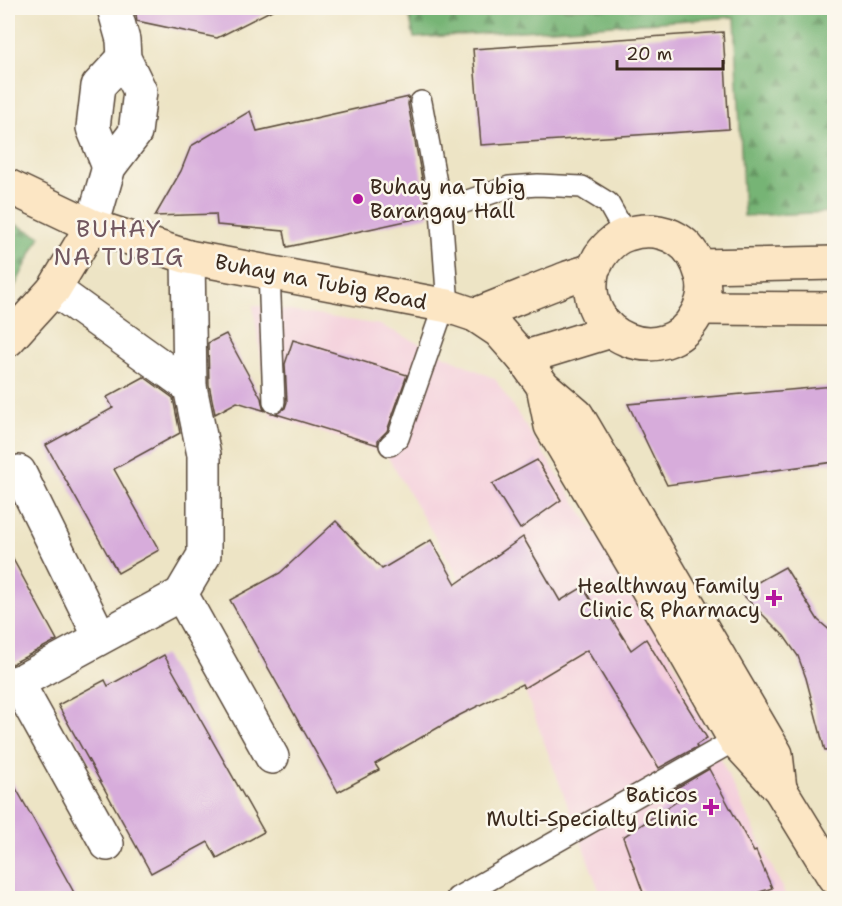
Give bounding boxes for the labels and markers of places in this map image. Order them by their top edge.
place label: Buhay na Tubig Barangay Hall [370,173,526,225]
marker: Buhay na Tubig Barangay Hall [351,192,365,206]
place label: Healthway Family Clinic & Pharmacy [577,572,760,624]
marker: Healthway Family Clinic & Pharmacy [765,589,783,607]
place label: Baticos Multi-Specialty Clinic [486,781,698,833]
marker: Baticos Multi-Specialty Clinic [702,798,720,816]

